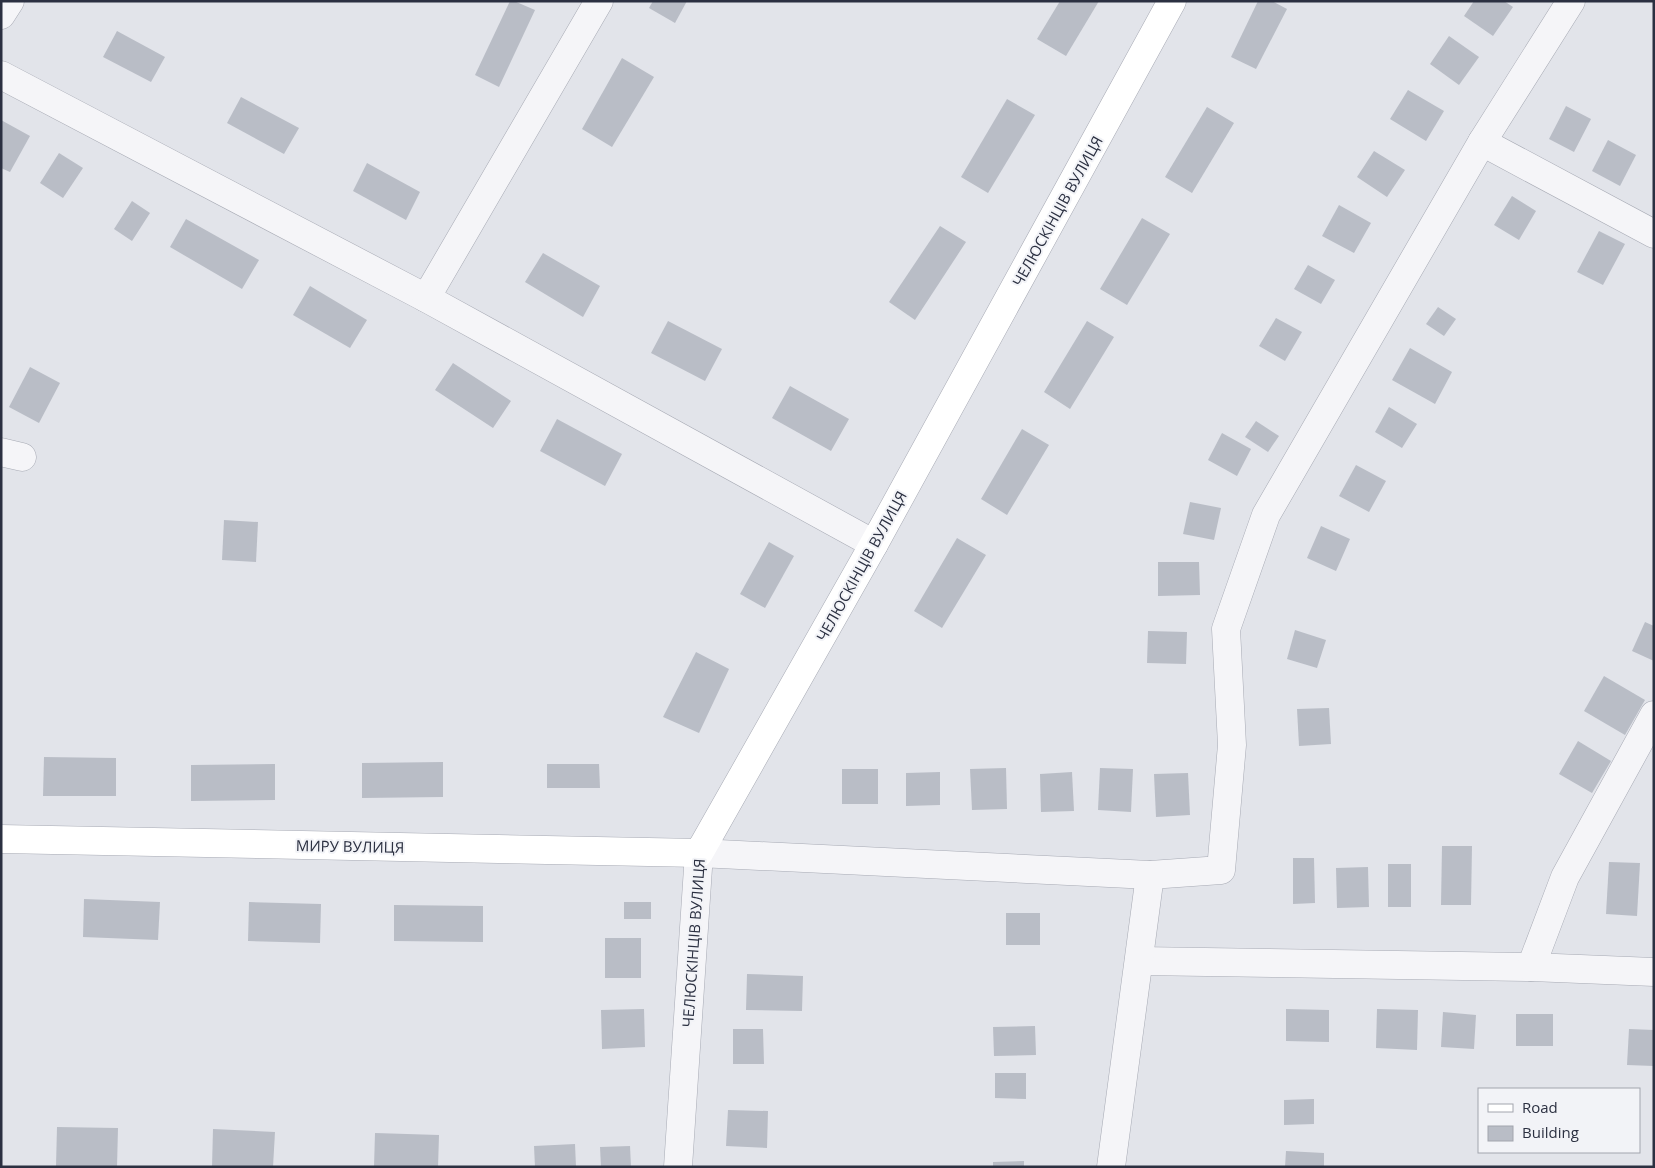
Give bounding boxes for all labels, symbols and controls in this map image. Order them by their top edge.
street label: ЧЕЛЮСКІНЦІВ ВУЛИЦЯ [1007,132,1107,290]
street label: ЧЕЛЮСКІНЦІВ ВУЛИЦЯ [811,487,911,645]
street label: МИРУ ВУЛИЦЯ [296,835,404,857]
street label: ЧЕЛЮСКІНЦІВ ВУЛИЦЯ [677,858,709,1028]
legend [1478,1088,1640,1153]
text: Road [1522,1097,1558,1117]
text: Building [1522,1122,1579,1142]

